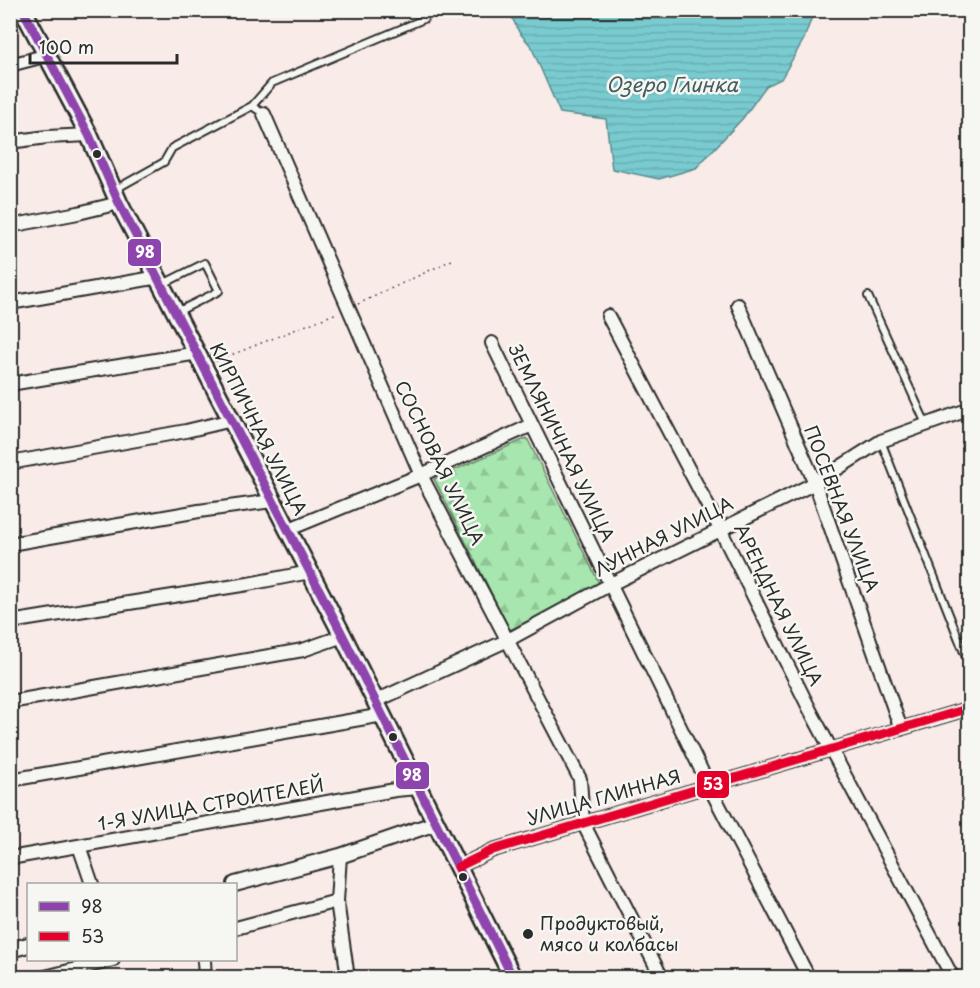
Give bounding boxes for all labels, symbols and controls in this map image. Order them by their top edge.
scale bar [30,27,177,65]
text: 100 m [39,33,94,60]
water label: Озеро Глинка [606,69,738,99]
unlabelled marker [91,148,103,160]
line badge: 98 [127,238,162,267]
text: 98 [135,239,155,263]
street label: КИРПИЧНАЯ УЛИЦА [204,337,315,520]
street label: ЗЕМЛЯНИЧНАЯ УЛИЦА [502,338,622,546]
street label: СОСНОВАЯ УЛИЦА [389,376,492,549]
street label: ПОСЕВНАЯ УЛИЦА [798,421,887,596]
street label: ЛУННАЯ УЛИЦА [589,489,738,582]
street label: АРЕНДНАЯ УЛИЦА [728,519,831,690]
unlabelled marker [387,731,399,743]
line badge: 98 [395,761,430,790]
text: 98 [402,762,422,786]
street label: УЛИЦА ГЛИННАЯ [524,762,683,831]
street label: 1-Я УЛИЦА СТРОИТЕЛЕЙ [96,770,326,837]
line badge: 53 [696,770,730,799]
text: 53 [703,771,723,795]
unlabelled marker [457,871,469,883]
legend [27,883,237,961]
text: 98 [81,892,103,919]
place label: Продуктовый, мясо и колбасы [540,909,678,957]
text: 53 [81,922,104,949]
marker: Продуктовый, мясо и колбасы [521,927,535,941]

